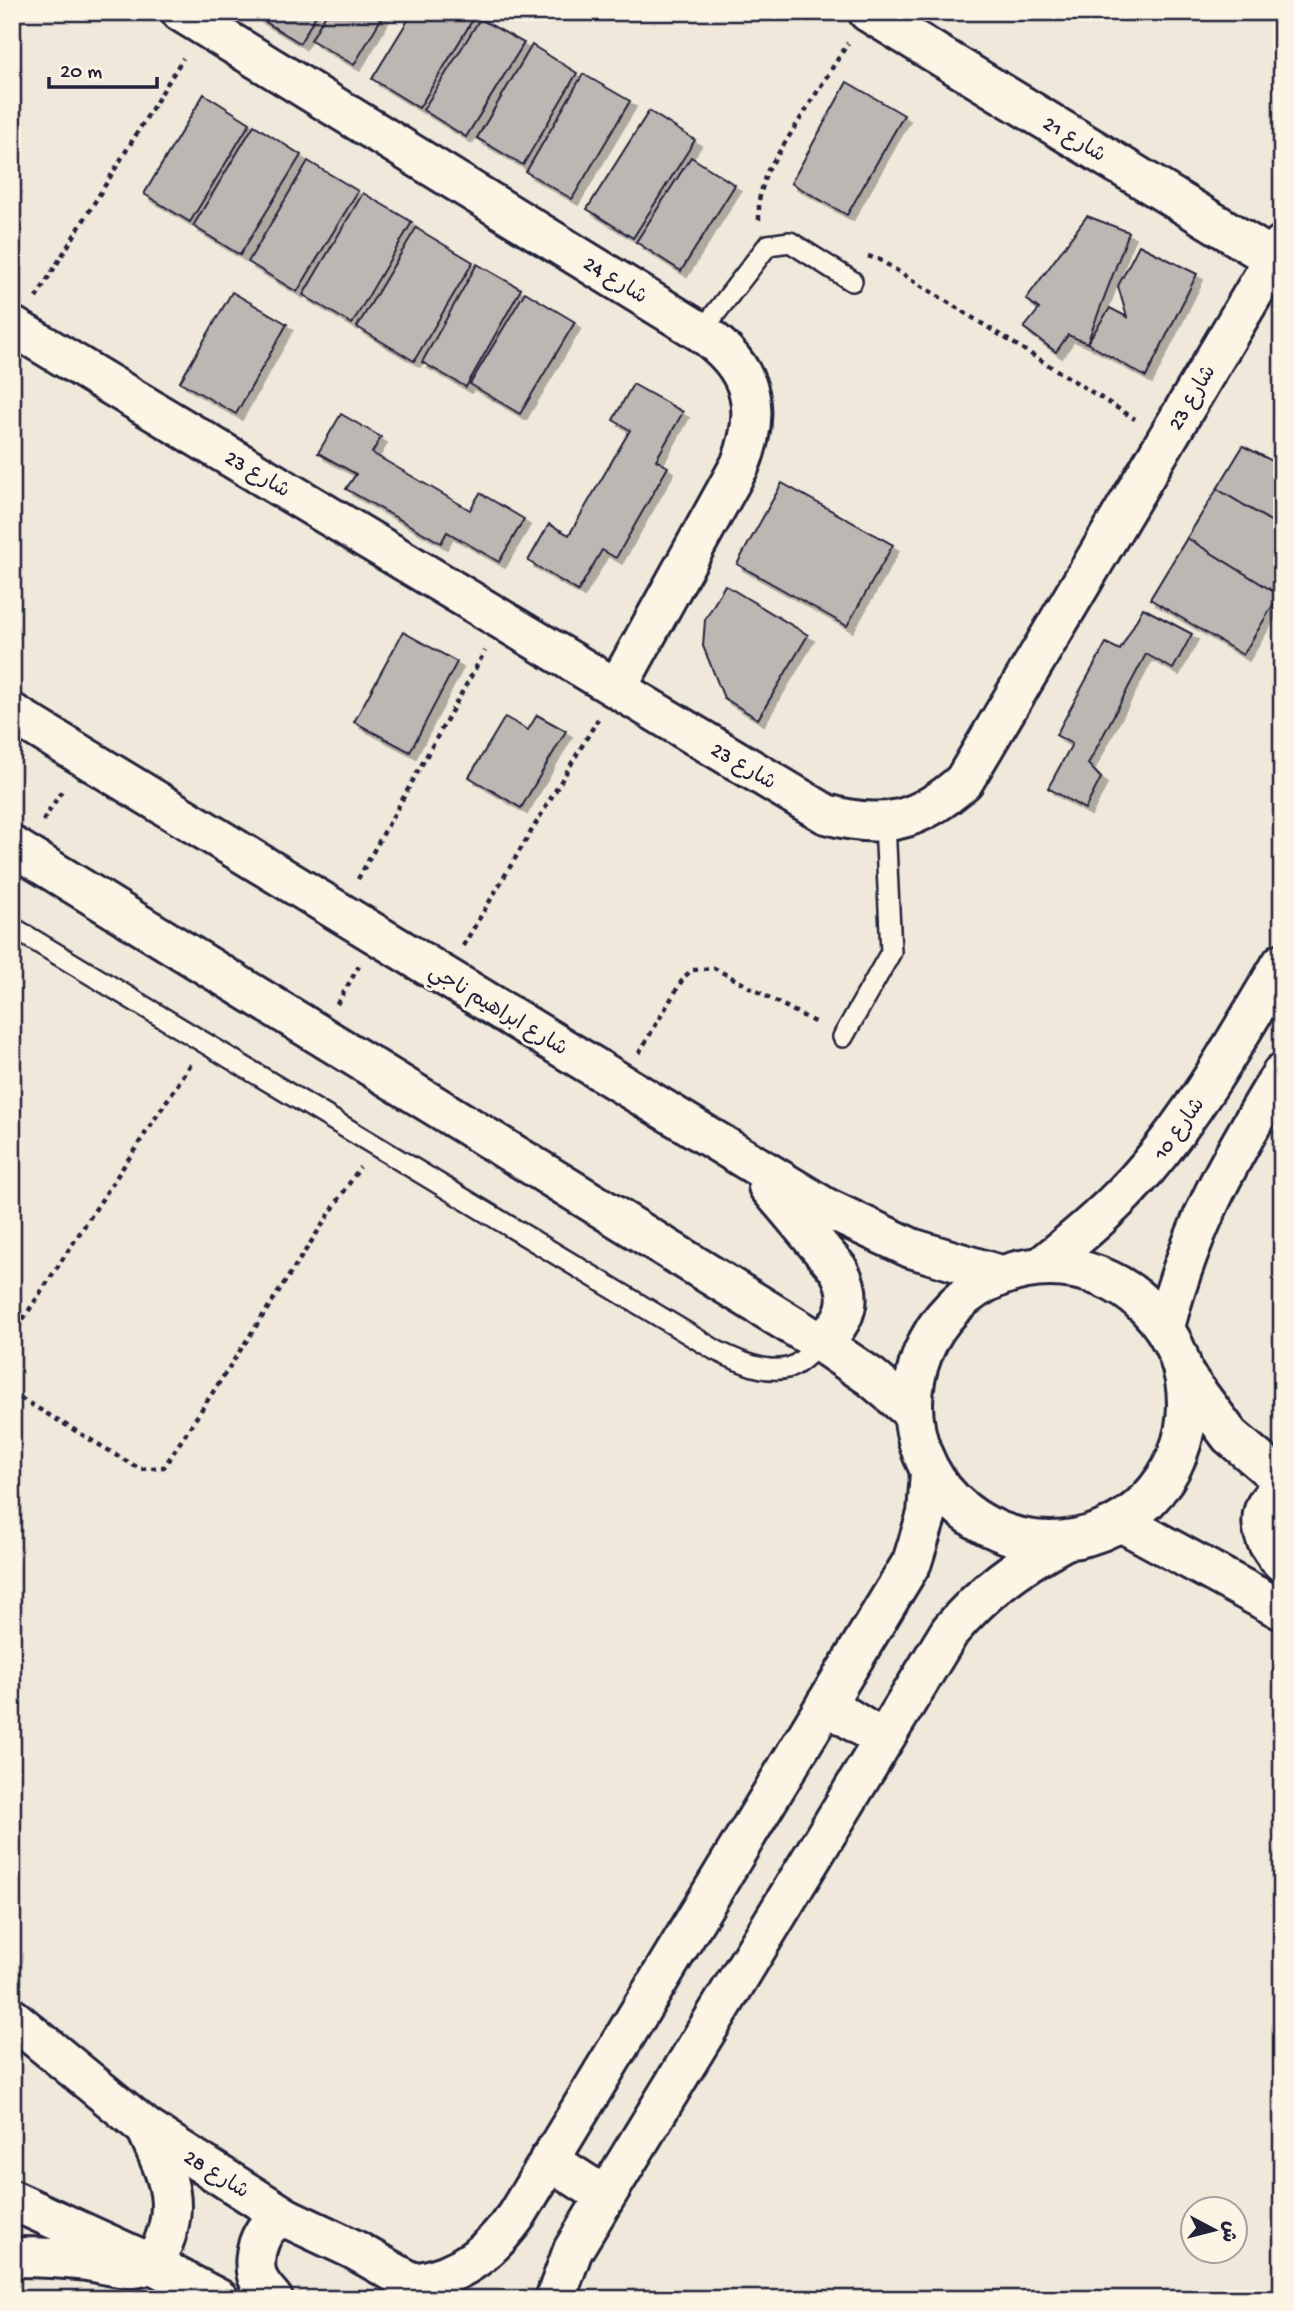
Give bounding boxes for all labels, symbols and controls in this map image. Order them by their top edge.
scale bar [49,46,158,90]
text: 20 m [60,61,102,86]
street label: شارع 21 [1037,112,1109,170]
street label: شارع 24 [578,253,651,311]
street label: شارع 23 [1165,362,1223,436]
street label: شارع 23 [219,447,293,505]
street label: شارع 23 [705,739,779,797]
street label: شارع ابراهيم ناجي [422,961,571,1066]
street label: شارع 10 [1149,1094,1212,1167]
street label: شارع 28 [178,2146,252,2206]
north arrow [1178,2196,1248,2266]
text: ش [1215,2220,1240,2244]

